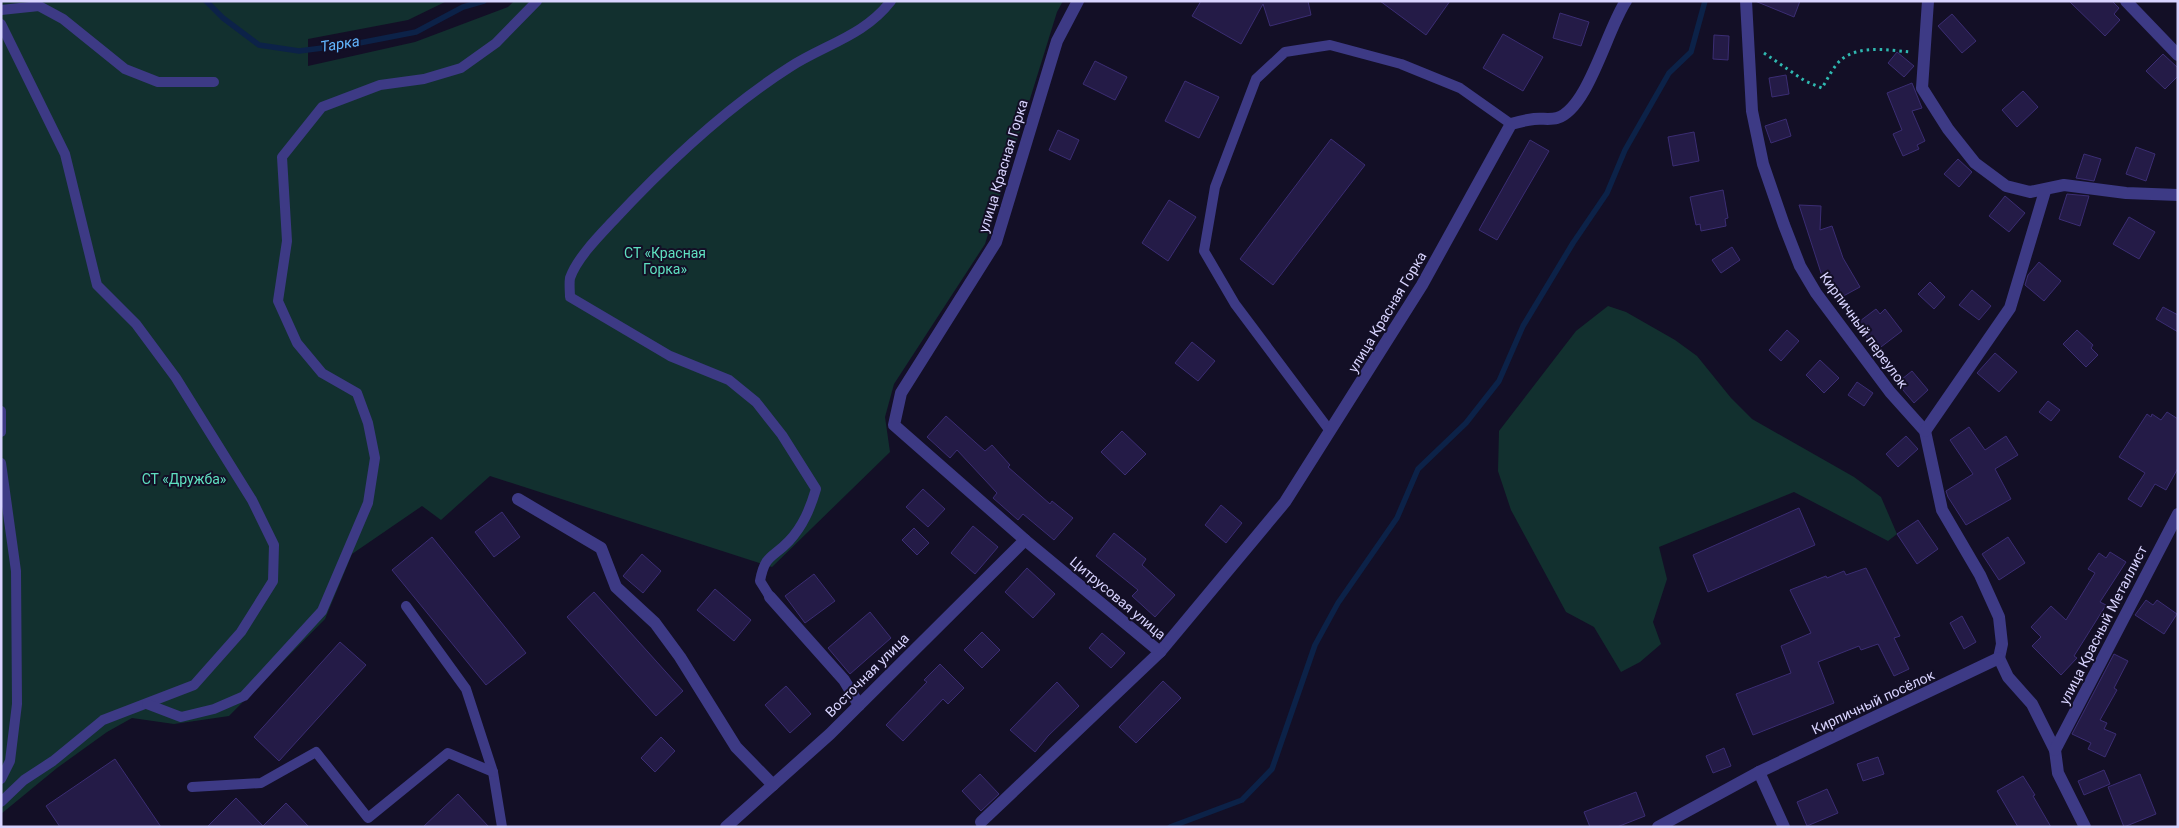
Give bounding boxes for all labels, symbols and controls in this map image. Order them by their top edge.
water label: Тарка [319,32,361,56]
street label: улица Красная Горка [975,98,1031,234]
park label: СТ «Красная Горка» [624,245,706,277]
street label: улица Красная Горка [1345,249,1429,375]
street label: Кирпичный переулок [1816,269,1912,392]
park label: СТ «Дружба» [142,471,227,487]
street label: улица Красный Металлист [2056,543,2150,707]
street label: Цитрусовая улица [1067,553,1169,643]
street label: Восточная улица [822,630,912,720]
street label: Кирпичный посёлок [1809,666,1937,737]

